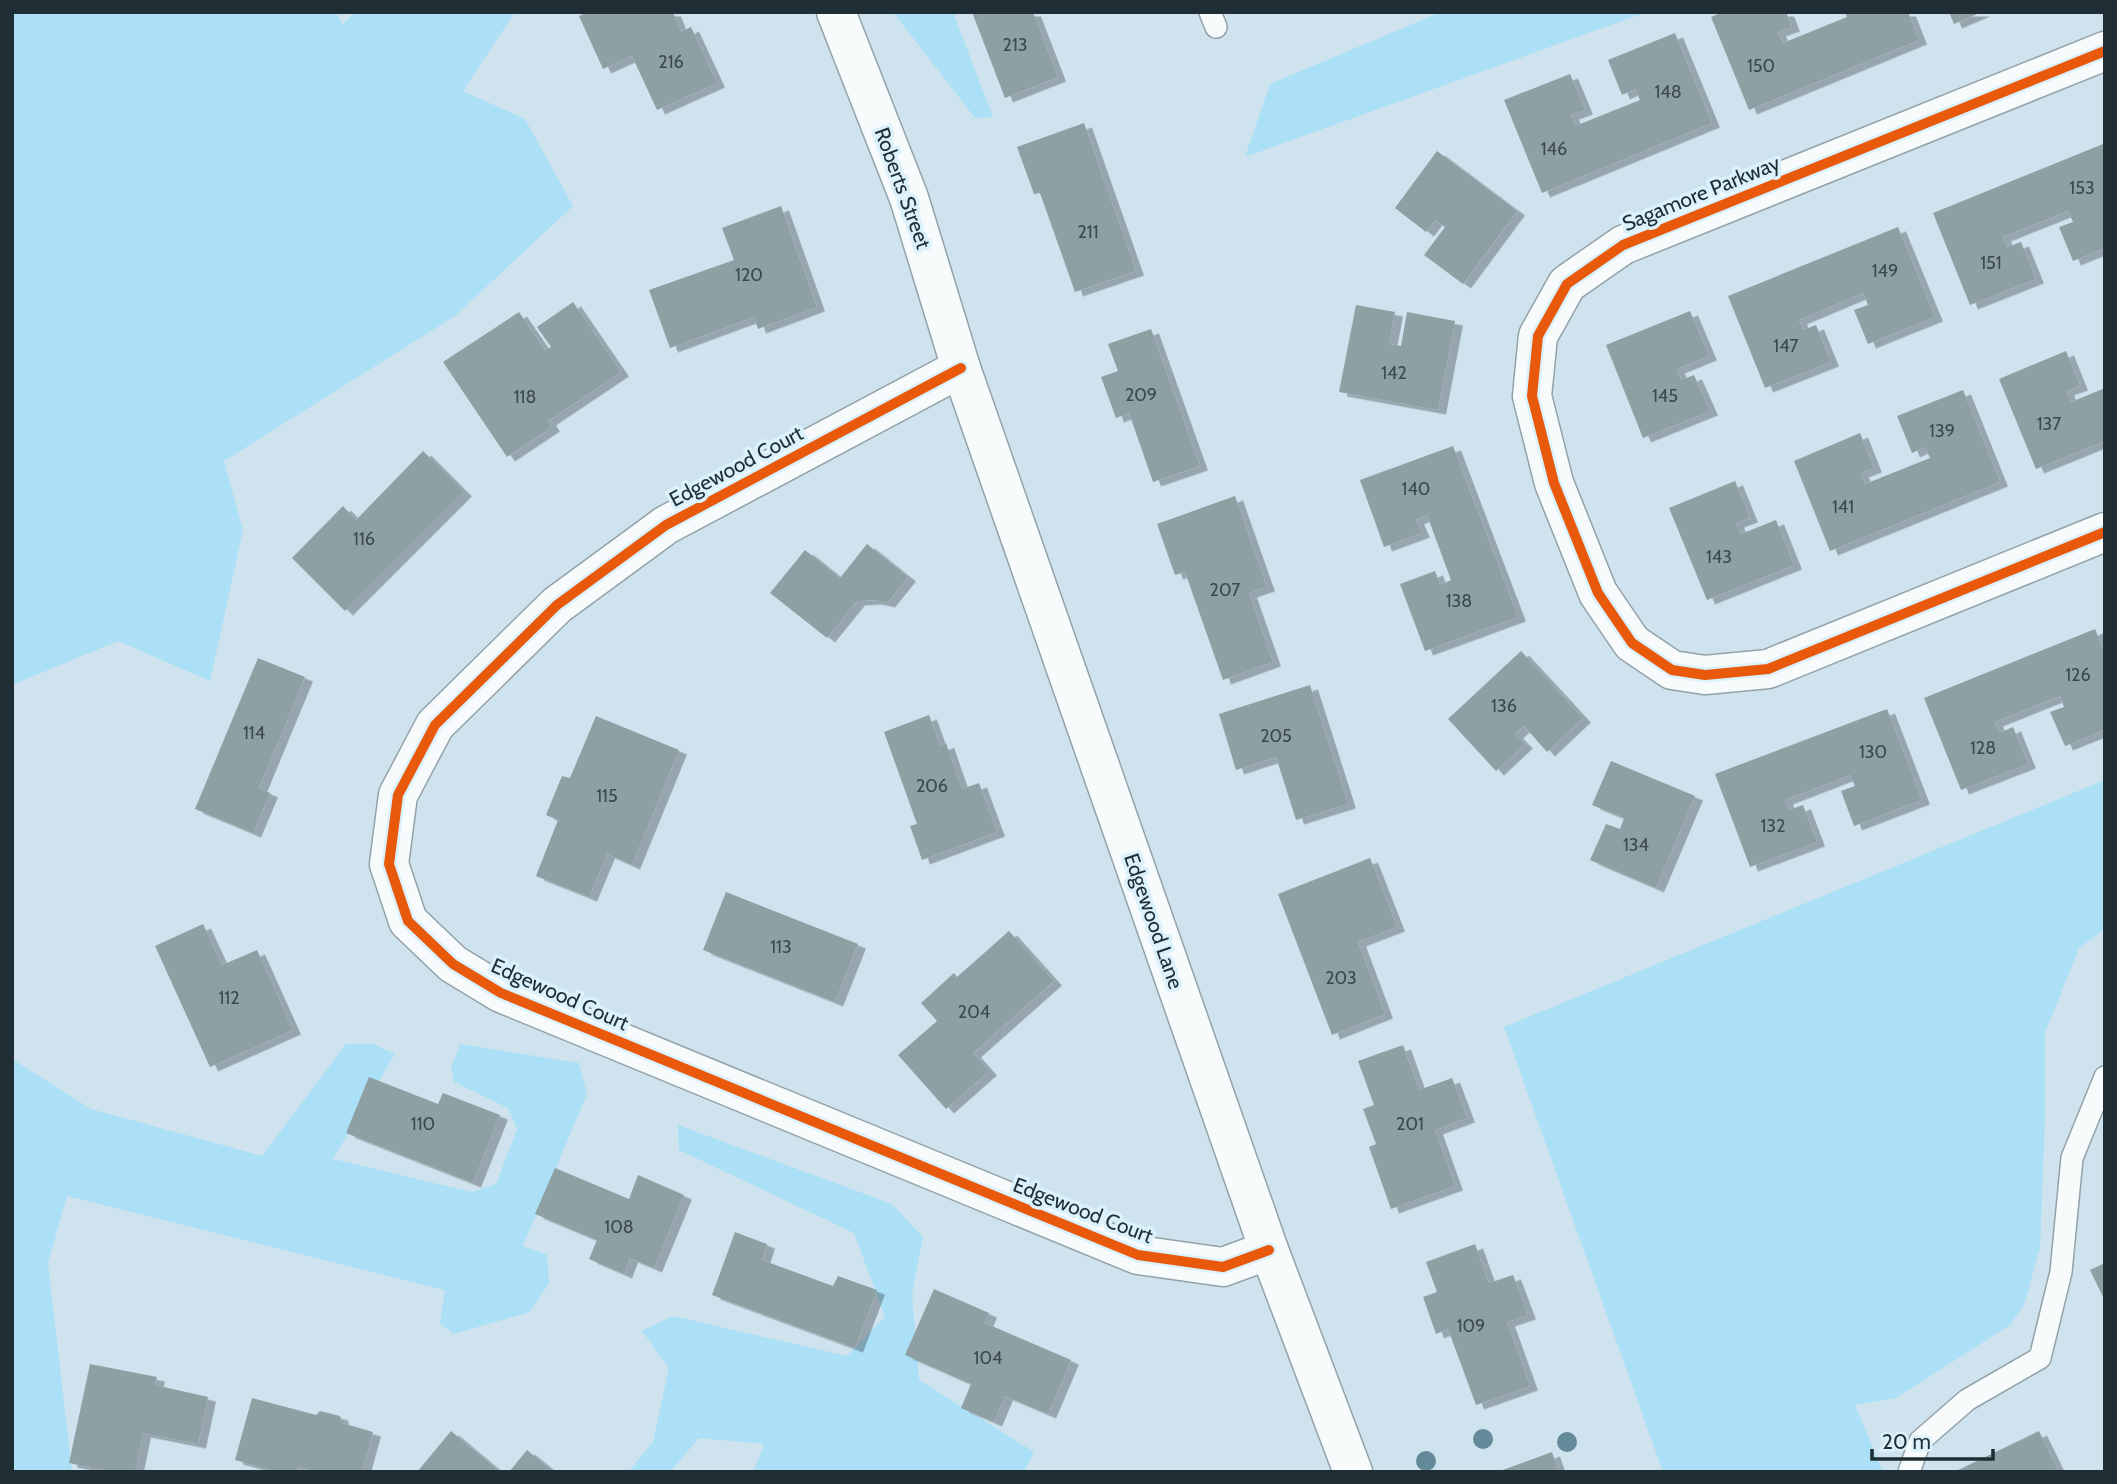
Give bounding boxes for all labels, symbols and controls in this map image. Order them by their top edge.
house number: 213 [1002,34,1028,56]
house number: 216 [658,51,684,73]
house number: 150 [1747,55,1775,77]
house number: 148 [1654,81,1682,103]
street label: Roberts Street [869,124,937,252]
house number: 146 [1541,138,1567,160]
street label: Sagamore Parkway [1618,150,1784,236]
house number: 153 [2069,177,2095,199]
house number: 211 [1077,221,1099,243]
house number: 151 [1980,252,2002,274]
house number: 149 [1872,260,1898,282]
house number: 120 [735,264,763,286]
house number: 147 [1773,335,1799,357]
house number: 142 [1381,362,1407,384]
house number: 209 [1125,384,1157,406]
house number: 145 [1652,385,1678,407]
house number: 118 [514,386,536,408]
house number: 137 [2037,413,2061,435]
street label: Edgewood Court [665,420,807,512]
house number: 139 [1929,420,1955,442]
house number: 140 [1402,478,1430,500]
house number: 141 [1832,496,1854,518]
house number: 116 [353,528,375,550]
house number: 143 [1706,546,1732,568]
house number: 207 [1210,579,1240,601]
house number: 138 [1446,590,1472,612]
house number: 126 [2065,664,2091,686]
house number: 136 [1491,695,1517,717]
house number: 114 [243,722,265,744]
house number: 205 [1260,725,1292,747]
house number: 128 [1970,737,1996,759]
house number: 130 [1859,741,1887,763]
house number: 206 [916,775,948,797]
house number: 115 [596,785,618,807]
house number: 132 [1760,815,1786,837]
house number: 134 [1623,834,1649,856]
street label: Edgewood Lane [1119,850,1189,992]
house number: 113 [770,936,792,958]
street label: Edgewood Court [487,953,633,1035]
house number: 203 [1325,967,1357,989]
house number: 112 [218,987,240,1009]
house number: 204 [958,1001,990,1023]
house number: 110 [411,1113,435,1135]
house number: 201 [1396,1113,1424,1135]
street label: Edgewood Court [1010,1172,1156,1248]
house number: 108 [604,1216,634,1238]
house number: 109 [1457,1315,1485,1337]
house number: 104 [974,1347,1002,1369]
scale bar [1872,1418,1993,1462]
text: 20 m [1882,1429,1931,1454]

